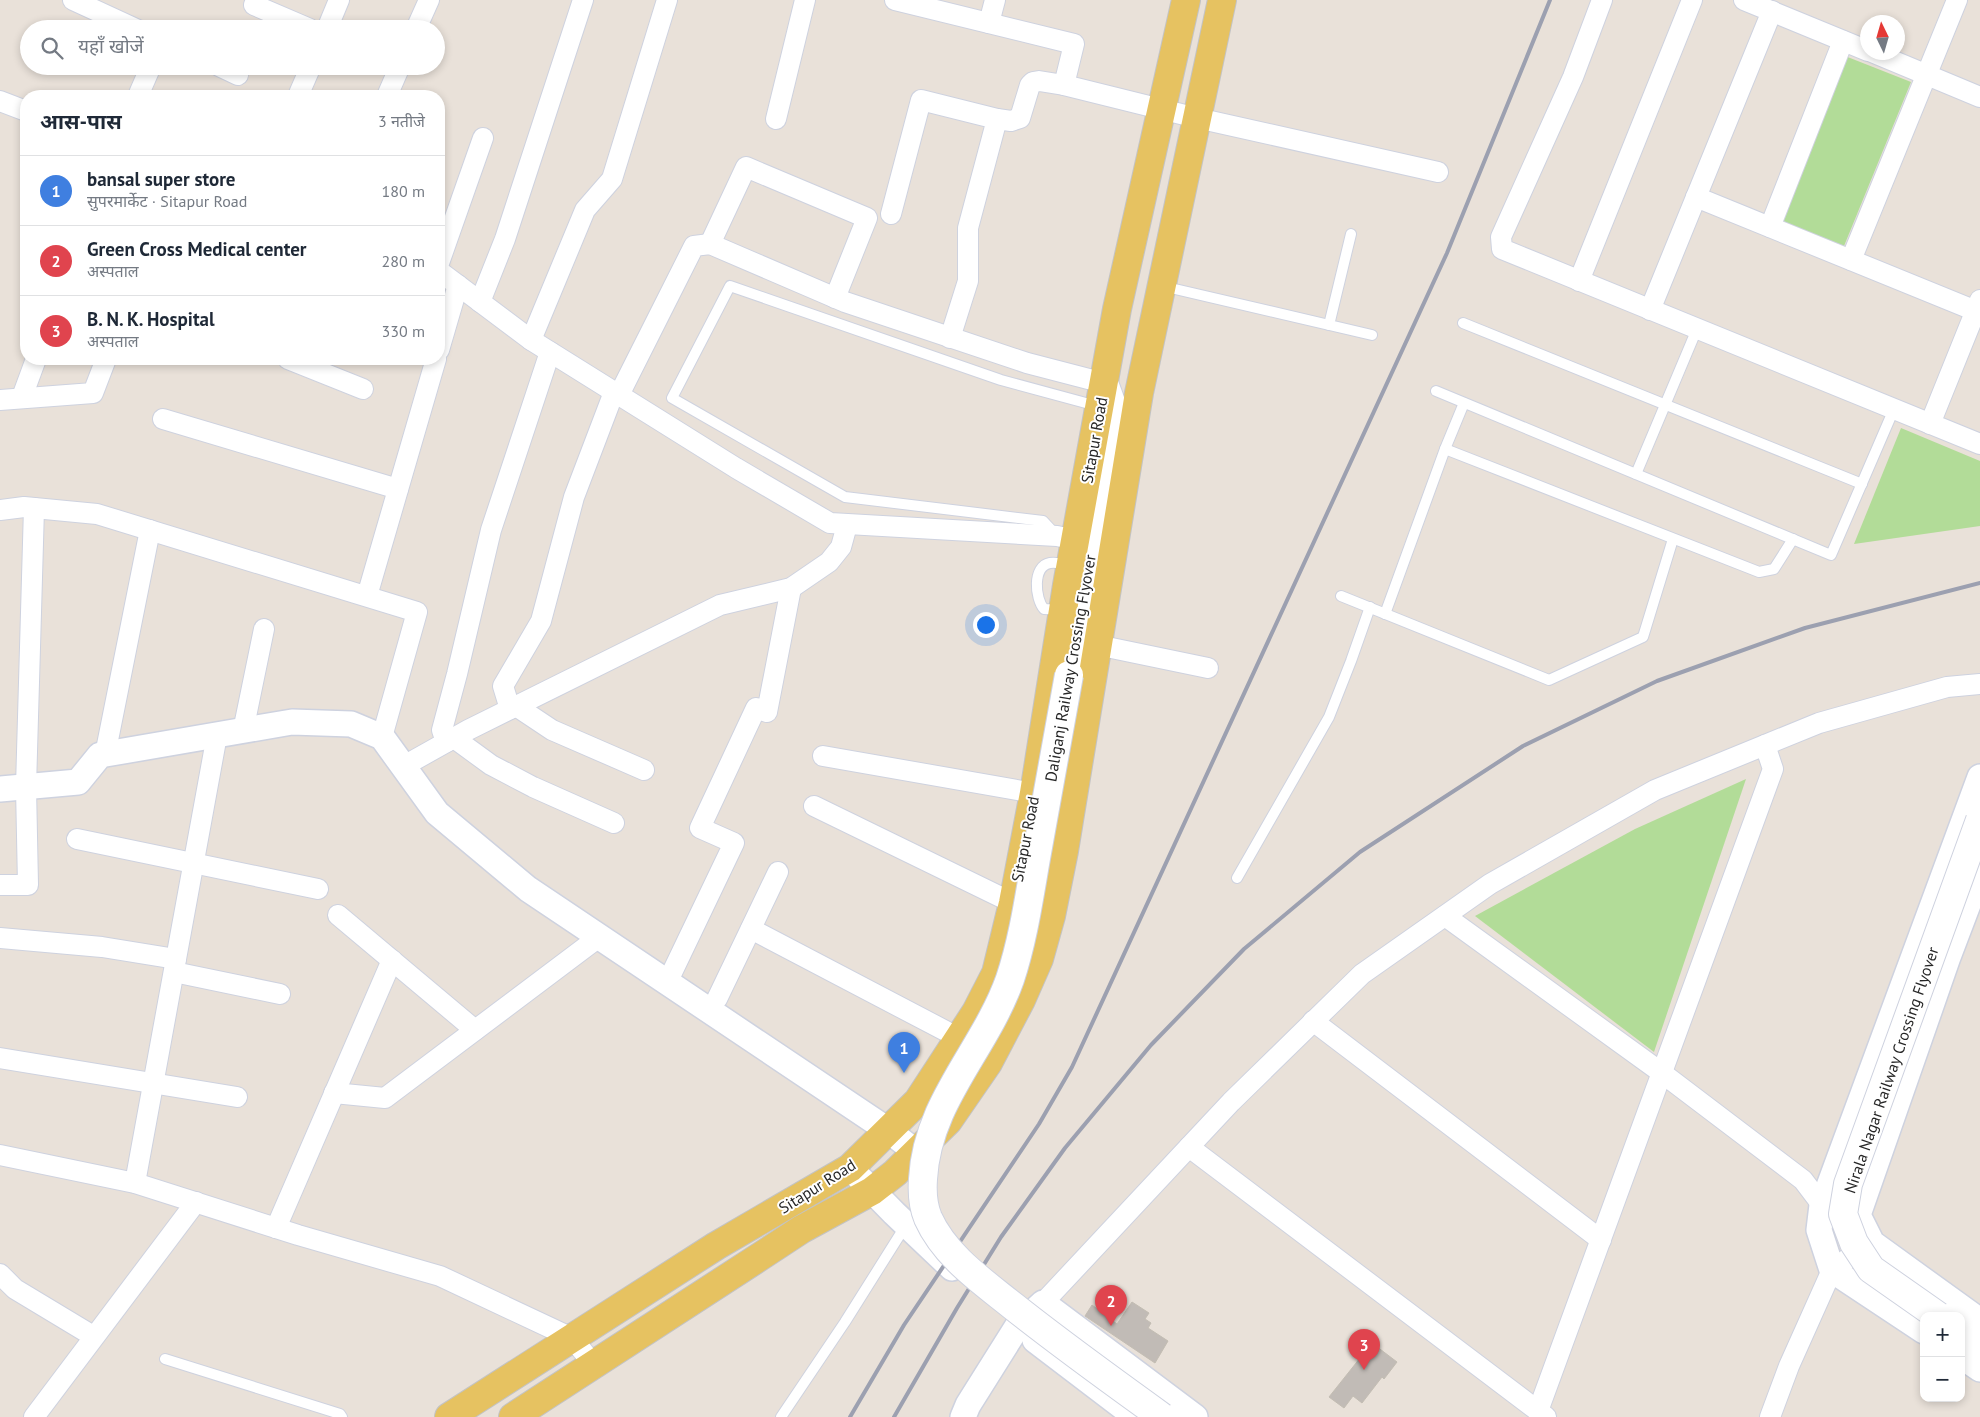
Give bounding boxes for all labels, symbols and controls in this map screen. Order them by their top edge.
north arrow [1860,15,1905,60]
search box [20,20,445,75]
icon: search [38,34,66,62]
text: यहाँ खोजें [78,34,144,58]
text: आस-पास [40,108,122,135]
text: 3 नतीजे [378,111,425,131]
text: bansal super store [87,167,236,191]
text: 1 [51,181,61,201]
text: 180 m [382,181,425,201]
text: सुपरमार्केट · Sitapur Road [87,191,247,211]
text: Green Cross Medical center [87,237,307,261]
text: 2 [51,251,61,271]
text: 280 m [382,251,425,271]
text: अस्पताल [87,261,139,281]
text: B. N. K. Hospital [87,307,215,331]
text: 3 [51,321,61,341]
text: 330 m [382,321,425,341]
text: अस्पताल [87,331,139,351]
street label: Sitapur Road [1077,395,1111,485]
street label: Daliganj Railway Crossing Flyover [1040,552,1100,783]
your location [973,612,999,638]
street label: Sitapur Road [1007,794,1043,884]
street label: Nirala Nagar Railway Crossing Flyover [1839,944,1943,1196]
pin: 1 [888,1032,920,1073]
street label: Sitapur Road [775,1154,859,1218]
pin: 2 [1095,1285,1127,1326]
map controls [1920,1312,1965,1402]
button: + [1920,1312,1965,1357]
pin: 3 [1348,1329,1380,1370]
button: − [1920,1357,1965,1402]

